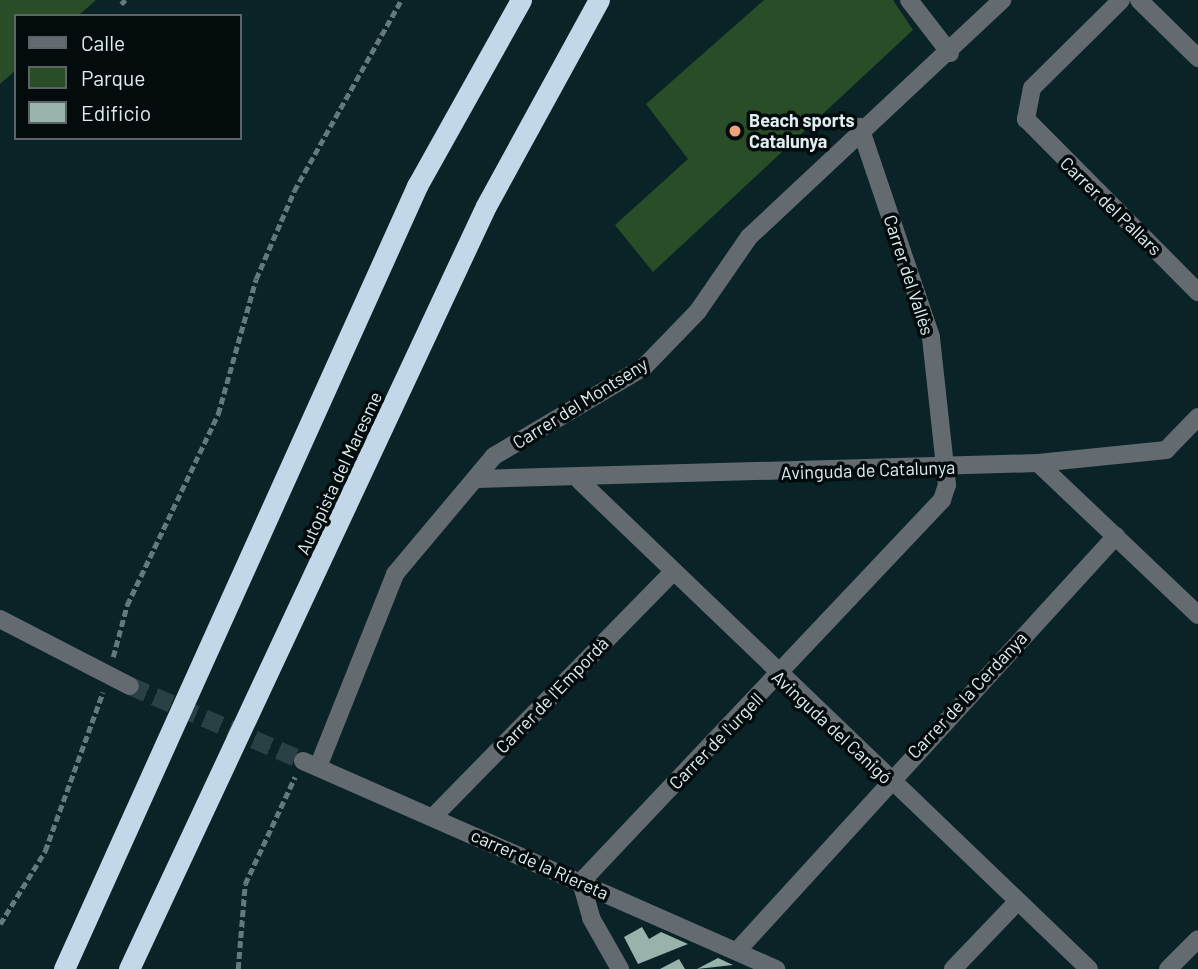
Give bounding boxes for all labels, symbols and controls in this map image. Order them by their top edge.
legend [14,14,242,140]
text: Calle [81,30,125,55]
text: Parque [81,65,146,90]
text: Edificio [81,100,151,125]
place label: Beach sports Catalunya [749,110,855,152]
marker: Beach sports Catalunya [727,123,743,139]
street label: Carrer del Pallars [1056,152,1166,260]
street label: Carrer del Vallès [879,212,939,338]
street label: Carrer del Montseny [509,353,651,453]
street label: Autopista del Maresme [292,388,386,558]
street label: Avinguda de Catalunya [780,456,956,484]
street label: Carrer de la Cerdanya [903,627,1031,763]
street label: Carrer de l'Empordà [491,632,613,758]
street label: Avinguda del Canigó [768,666,896,788]
street label: Carrer de l'urgell [665,688,767,794]
street label: carrer de la Riereta [468,824,612,904]

